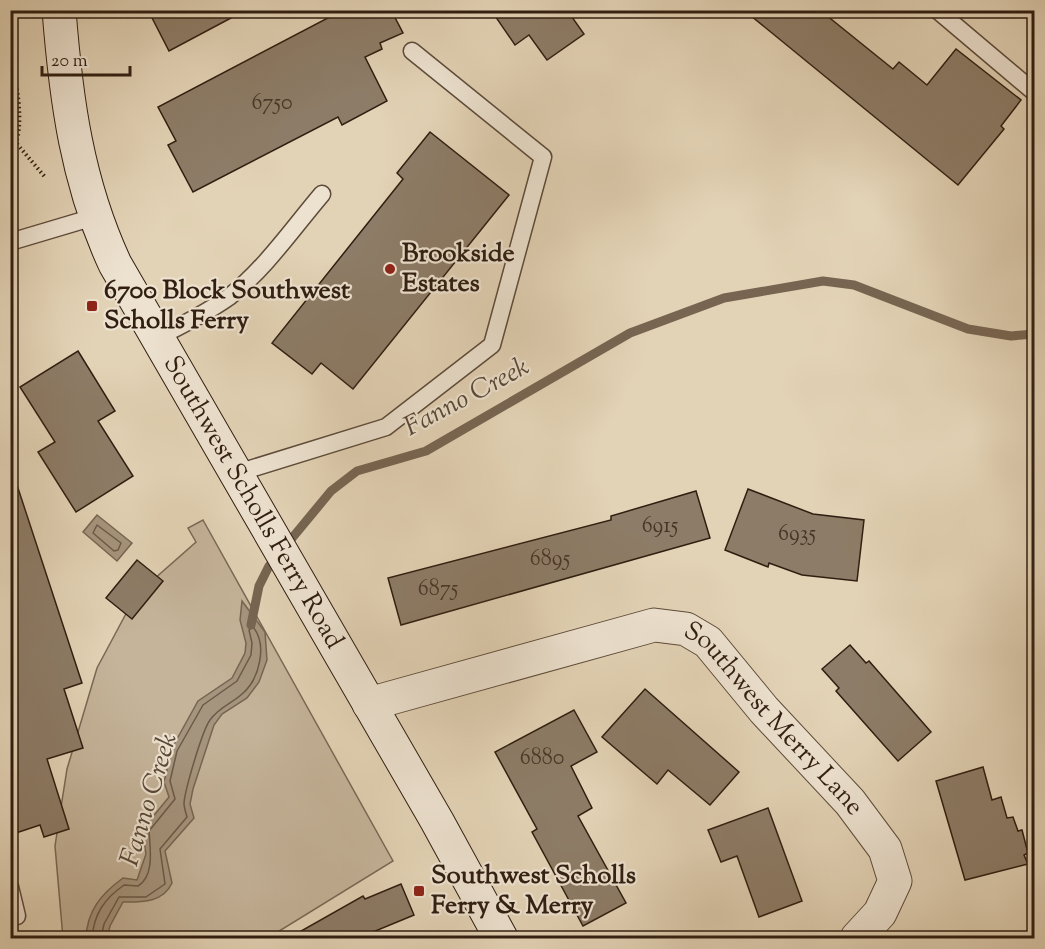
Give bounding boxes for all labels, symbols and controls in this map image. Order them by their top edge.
scale bar [42,39,130,77]
text: 20 m [51,49,88,75]
house number: 6750 [251,88,293,120]
place label: Brookside Estates [402,236,515,303]
marker: Brookside Estates [383,262,397,276]
place label: 6700 Block Southwest Scholls Ferry [104,273,350,340]
marker: 6700 Block Southwest Scholls Ferry [85,299,99,313]
street label: Southwest Scholls Ferry Road [153,349,352,656]
water label: Fanno Creek [397,349,537,447]
house number: 6915 [642,511,679,543]
house number: 6935 [778,519,816,551]
house number: 6895 [530,544,571,576]
house number: 6875 [418,574,459,606]
street label: Southwest Merry Lane [676,613,872,823]
water label: Fanno Creek [111,729,189,871]
house number: 6880 [520,743,564,775]
place label: Southwest Scholls Ferry & Merry [431,858,636,925]
marker: Southwest Scholls Ferry & Merry [412,884,426,898]

